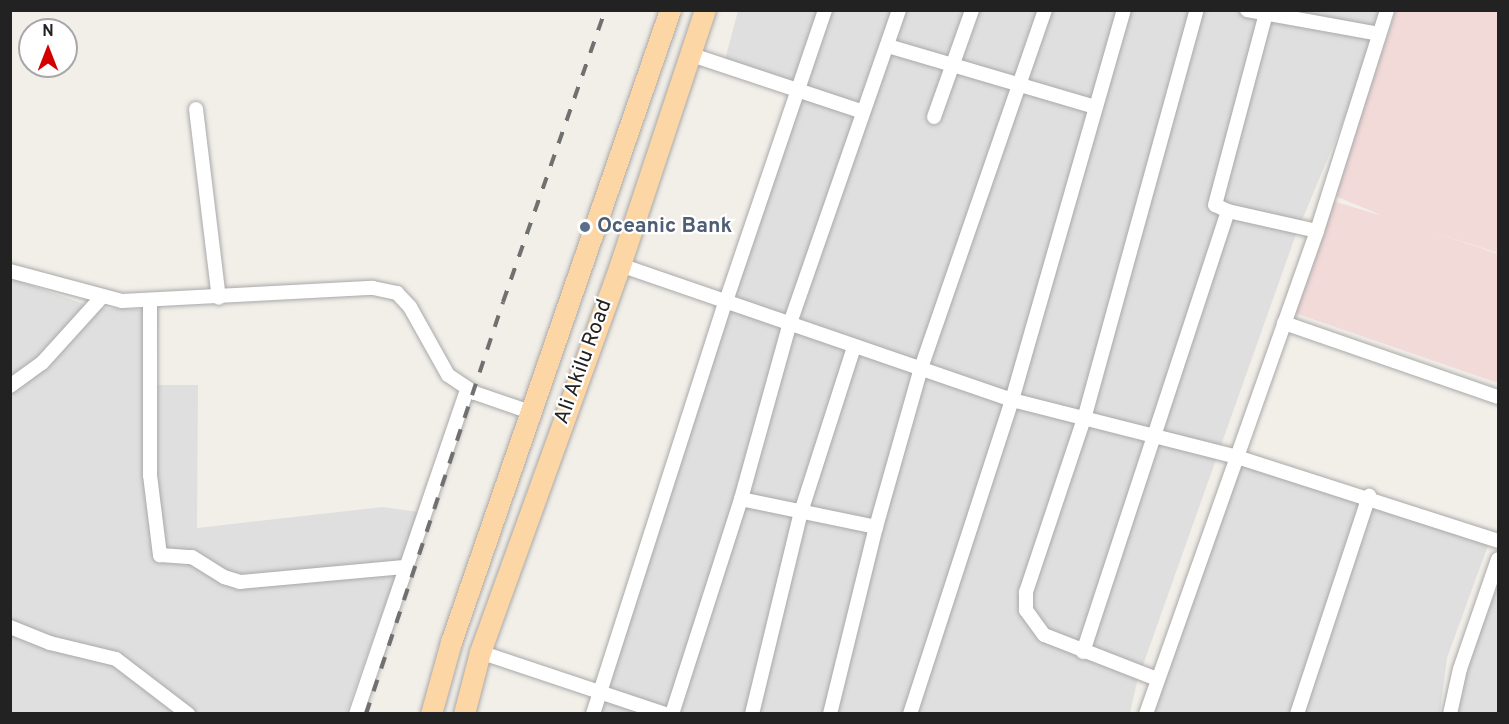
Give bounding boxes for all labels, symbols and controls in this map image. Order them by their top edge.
north arrow [18,18,78,78]
text: N [42,22,54,42]
place label: Oceanic Bank [597,214,732,240]
marker: Oceanic Bank [578,220,592,234]
street label: Ali Akilu Road [550,296,618,428]

